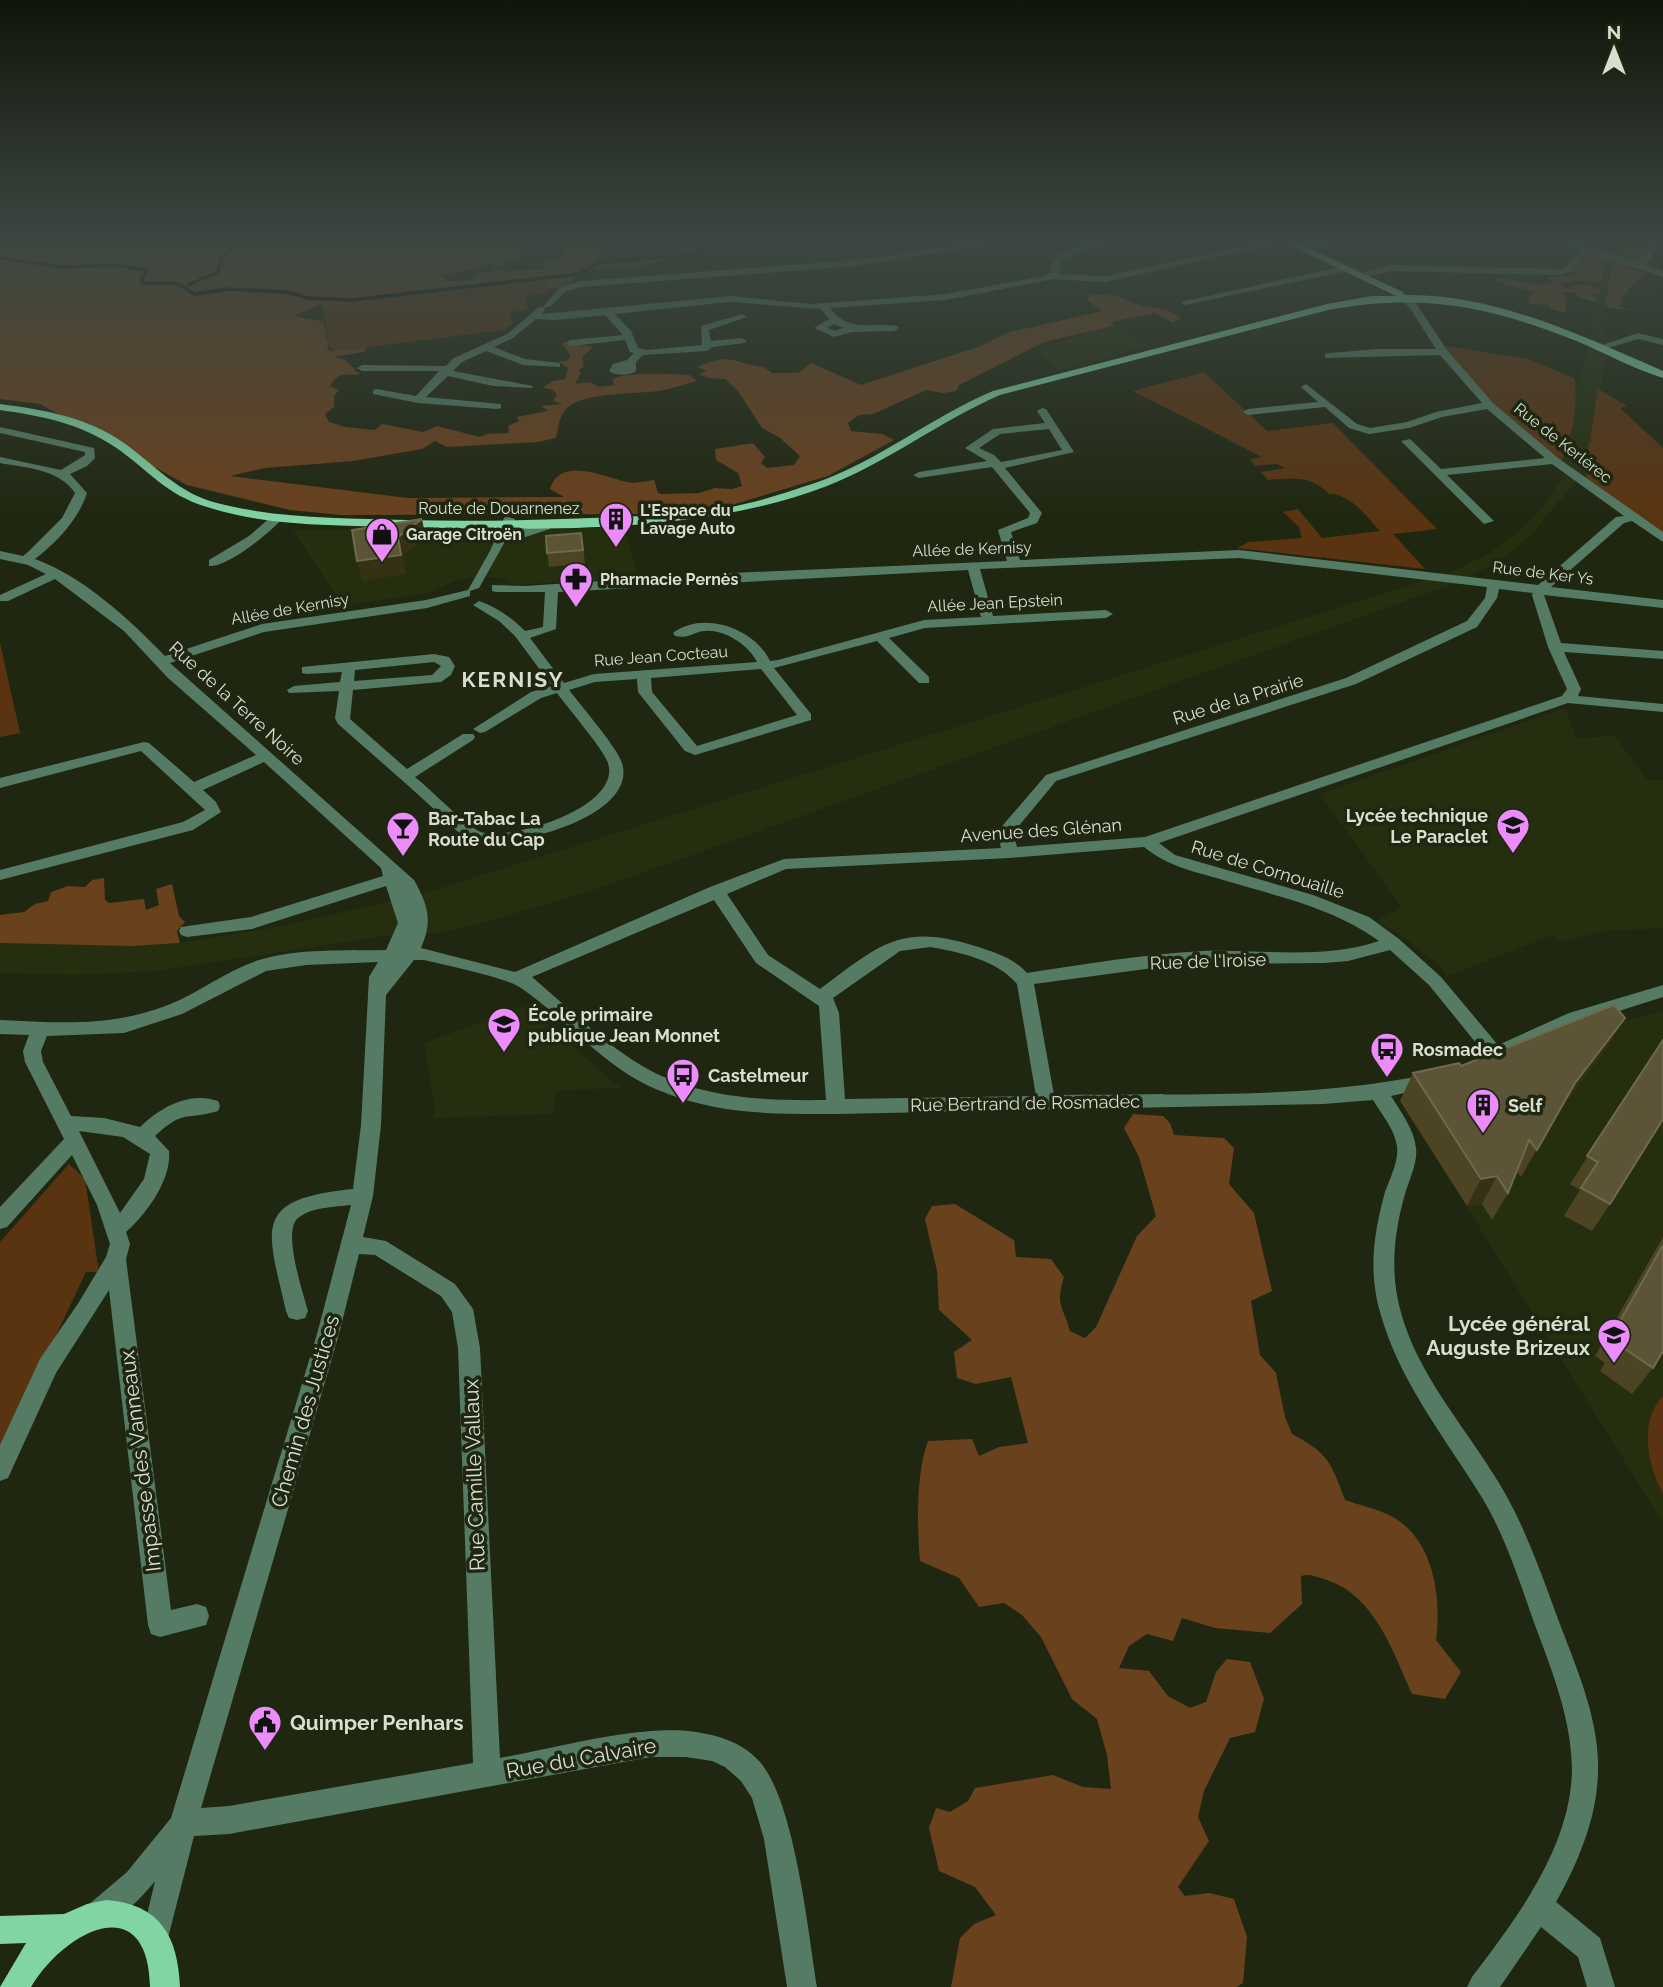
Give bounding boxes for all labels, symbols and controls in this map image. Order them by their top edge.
north arrow [1579,14,1649,84]
text: N [1607,21,1621,43]
street label: Rue de Kerlérec [1510,399,1616,487]
street label: Route de Douarnenez [418,499,580,518]
building icon: L'Espace du Lavage Auto [597,500,635,549]
place label: L'Espace du Lavage Auto [640,501,736,538]
shop icon: Garage Citroën [363,515,401,564]
place label: Garage Citroën [406,525,522,544]
street label: Allée de Kernisy [912,537,1032,561]
street label: Rue de Ker Ys [1492,557,1595,589]
pharmacy icon: Pharmacie Pernès [557,560,595,609]
place label: Pharmacie Pernès [600,570,738,589]
street label: Allée de Kernisy [229,589,351,629]
street label: Allée Jean Epstein [927,590,1063,616]
street label: Rue de la Terre Noire [165,637,309,770]
street label: Rue Jean Cocteau [593,642,729,670]
district label: KERNISY [462,667,565,692]
street label: Rue de la Prairie [1170,669,1306,729]
place label: Lycée technique Le Paraclet [1346,805,1488,847]
school or university icon: Lycée technique Le Paraclet [1494,806,1532,855]
place label: Bar-Tabac La Route du Cap [428,808,545,850]
bar icon: Bar-Tabac La Route du Cap [384,809,422,858]
street label: Avenue des Glénan [959,814,1123,846]
street label: Rue de Cornouaille [1189,836,1348,902]
street label: Rue de l'Iroise [1149,948,1267,974]
place label: École primaire publique Jean Monnet [528,1004,720,1046]
school or university icon: École primaire publique Jean Monnet [485,1005,523,1054]
bus stop icon: Rosmadec [1368,1030,1406,1079]
place label: Rosmadec [1412,1039,1503,1060]
bus stop icon: Castelmeur [664,1056,702,1105]
place label: Castelmeur [708,1065,808,1086]
building icon: Self [1464,1086,1502,1135]
street label: Rue Bertrand de Rosmadec [910,1090,1140,1116]
place label: Self [1508,1095,1543,1116]
place label: Lycée général Auguste Brizeux [1426,1311,1591,1360]
street label: Chemin des Justices [266,1312,344,1510]
school or university icon: Lycée général Auguste Brizeux [1595,1316,1633,1365]
street label: Impasse des Vanneaux [114,1348,166,1573]
street label: Rue Camille Vallaux [458,1378,490,1572]
public building icon: Quimper Penhars [246,1703,284,1752]
place label: Quimper Penhars [290,1710,464,1735]
street label: Rue du Calvaire [504,1732,658,1784]

